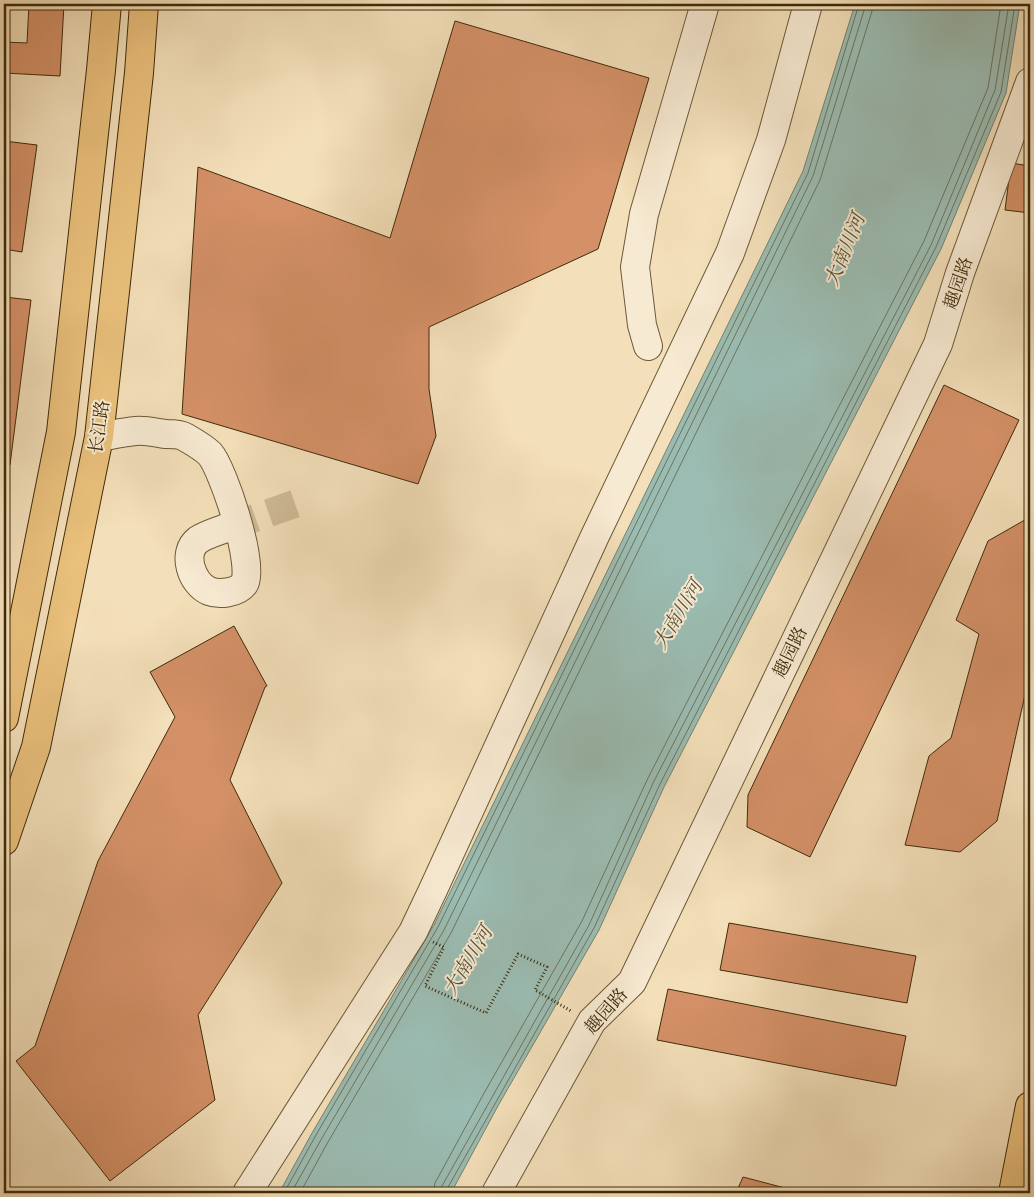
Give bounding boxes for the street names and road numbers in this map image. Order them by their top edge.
street label: 趣园路 [938,254,978,312]
street label: 长江路 [83,399,115,455]
street label: 趣园路 [767,622,813,682]
street label: 趣园路 [579,983,633,1039]

